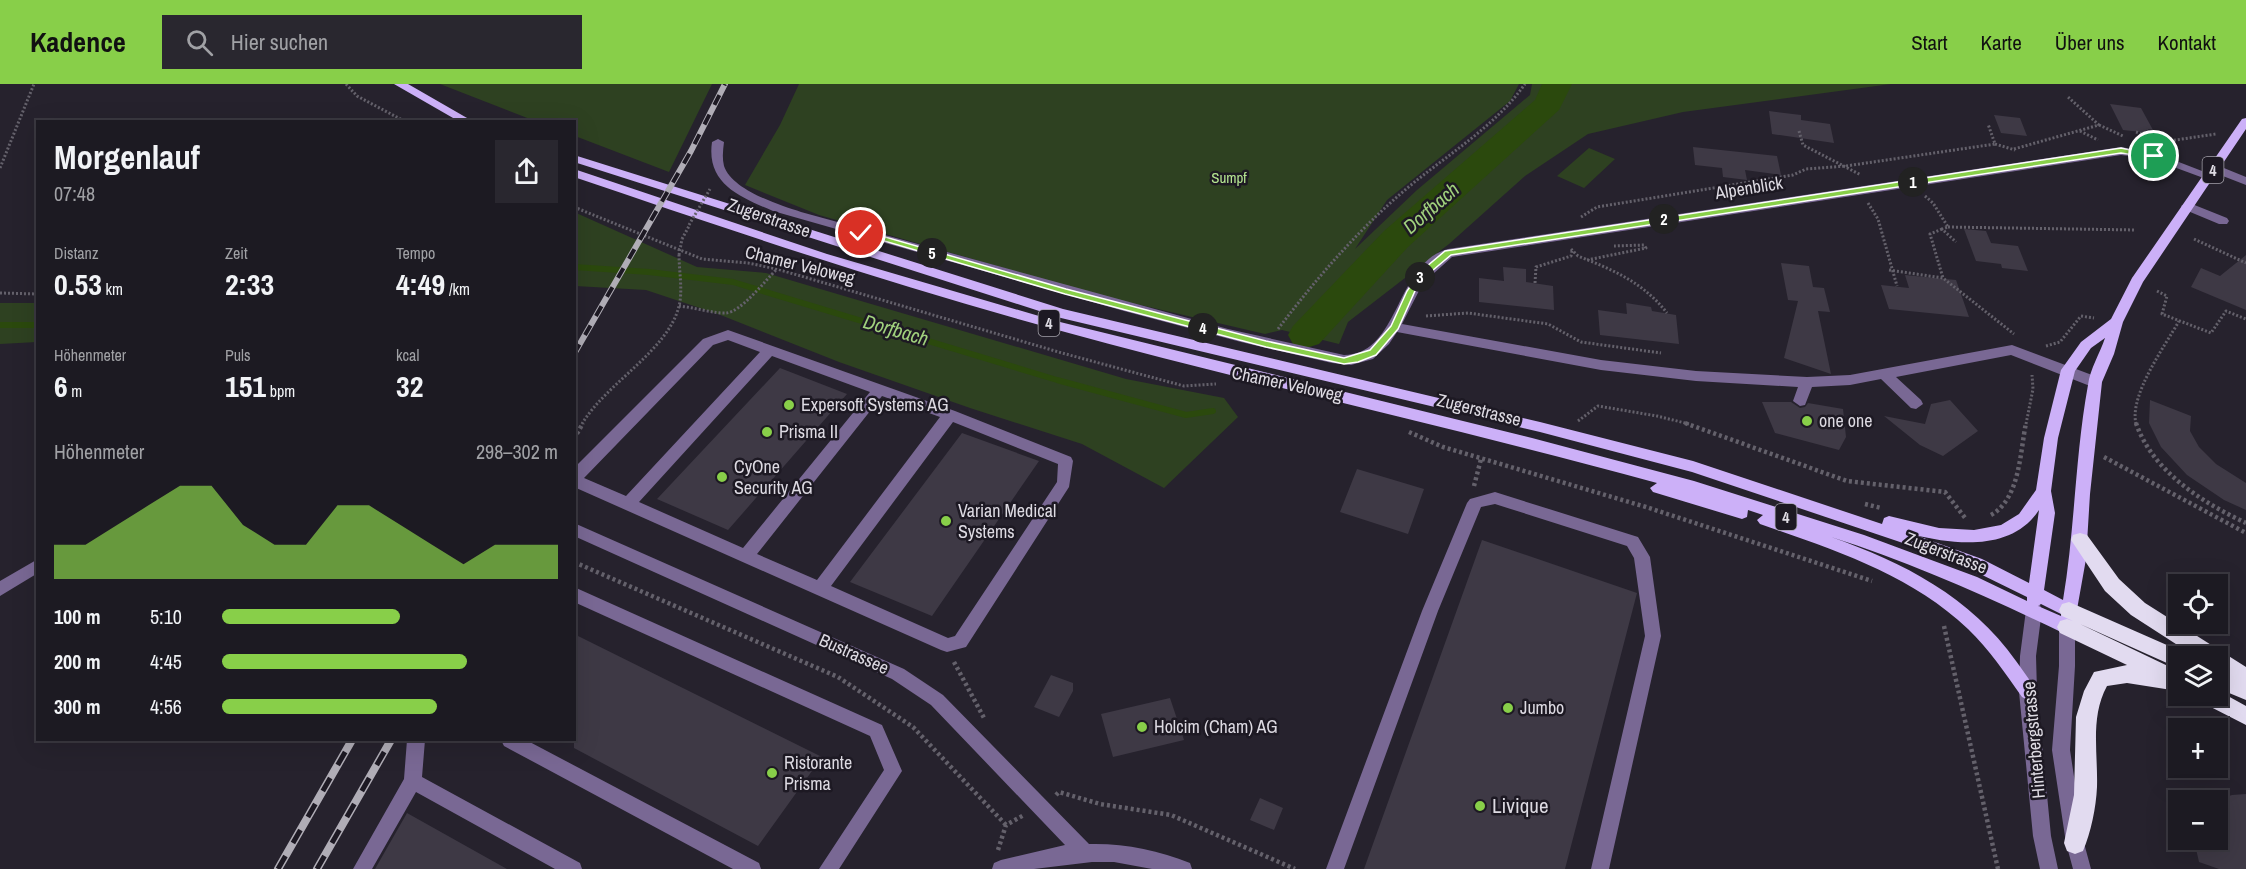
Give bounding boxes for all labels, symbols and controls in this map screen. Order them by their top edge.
search box [162,15,582,69]
text: Kadence [30,23,126,61]
icon: search [183,26,216,59]
text: Hier suchen [231,27,328,57]
text: Start [1911,28,1948,57]
text: Karte [1981,28,2022,57]
text: Über uns [2055,28,2125,57]
text: Kontakt [2158,28,2216,57]
pin [2128,130,2179,181]
text: Morgenlauf [54,135,200,179]
icon: arrive [2137,139,2170,172]
button: share [495,140,558,203]
road number: 4 [2202,157,2224,183]
park label: Sumpf [1211,167,1247,188]
pin: 1 [1898,167,1928,197]
street label: Alpenblick [1712,170,1785,205]
text: 1 [1909,171,1917,193]
water label: Dorfbach [1397,176,1465,240]
text: 07:48 [54,180,95,207]
street label: Zugerstrasse [724,192,814,243]
pin: 2 [1649,204,1679,234]
pin [835,207,886,258]
text: 2 [1660,208,1668,230]
icon: check [844,216,877,249]
pin: 5 [917,238,947,268]
street label: Chamer Veloweg [743,239,858,290]
text: Distanz [54,242,98,264]
text: Zeit [225,242,248,264]
text: Tempo [396,242,435,264]
text: 5 [928,242,936,264]
pin: 3 [1405,262,1435,292]
text: 0.53 [54,264,102,304]
text: 2:33 [225,264,274,304]
text: 4:49 [396,264,445,304]
text: 3 [1416,266,1424,288]
text: km [102,278,123,300]
text: /km [445,278,470,300]
water label: Dorfbach [860,307,932,352]
road number: 4 [1038,310,1060,336]
pin: 4 [1188,313,1218,343]
text: 4 [1199,317,1207,339]
text: Höhenmeter [54,344,126,366]
text: Puls [225,344,251,366]
text: kcal [396,344,419,366]
street label: Chamer Veloweg [1230,360,1345,408]
text: 6 [54,366,68,406]
text: 151 [225,366,266,406]
text: 32 [396,366,423,406]
text: m [68,380,82,402]
text: bpm [266,380,295,402]
street label: Zugerstrasse [1434,387,1524,432]
place label: Expersoft Systems AG [801,392,949,417]
marker: Expersoft Systems AG [782,398,796,412]
place label: one one [1819,408,1872,433]
marker: one one [1800,414,1814,428]
place label: Prisma II [779,419,838,444]
marker: Prisma II [760,425,774,439]
text: Höhenmeter [54,438,144,465]
text: 298–302 m [476,438,558,465]
place label: CyOne Security AG [734,454,813,500]
marker: CyOne Security AG [715,470,729,484]
place label: Varian Medical Systems [958,498,1056,544]
road number: 4 [1776,504,1796,530]
marker: Varian Medical Systems [939,514,953,528]
street label: Zugerstrasse [1901,525,1991,580]
map controls [2168,574,2228,850]
button: locate [2168,574,2228,634]
text: 100 m [54,603,101,630]
text: 5:10 [150,603,182,630]
street label: Bustrassee [815,627,893,680]
button: layers [2168,646,2228,706]
text: 200 m [54,648,101,675]
text: 4:45 [150,648,182,675]
street label: Hinterbergstrasse [2016,681,2051,800]
text: 300 m [54,693,101,720]
text: 4:56 [150,693,182,720]
place label: Jumbo [1520,695,1564,720]
marker: Jumbo [1501,701,1515,715]
place label: Holcim (Cham) AG [1154,714,1278,739]
button: + [2168,718,2228,778]
marker: Holcim (Cham) AG [1135,720,1149,734]
place label: Ristorante Prisma [784,750,852,796]
marker: Ristorante Prisma [765,766,779,780]
button: − [2168,790,2228,850]
place label: Livique [1492,791,1549,820]
marker: Livique [1473,799,1487,813]

